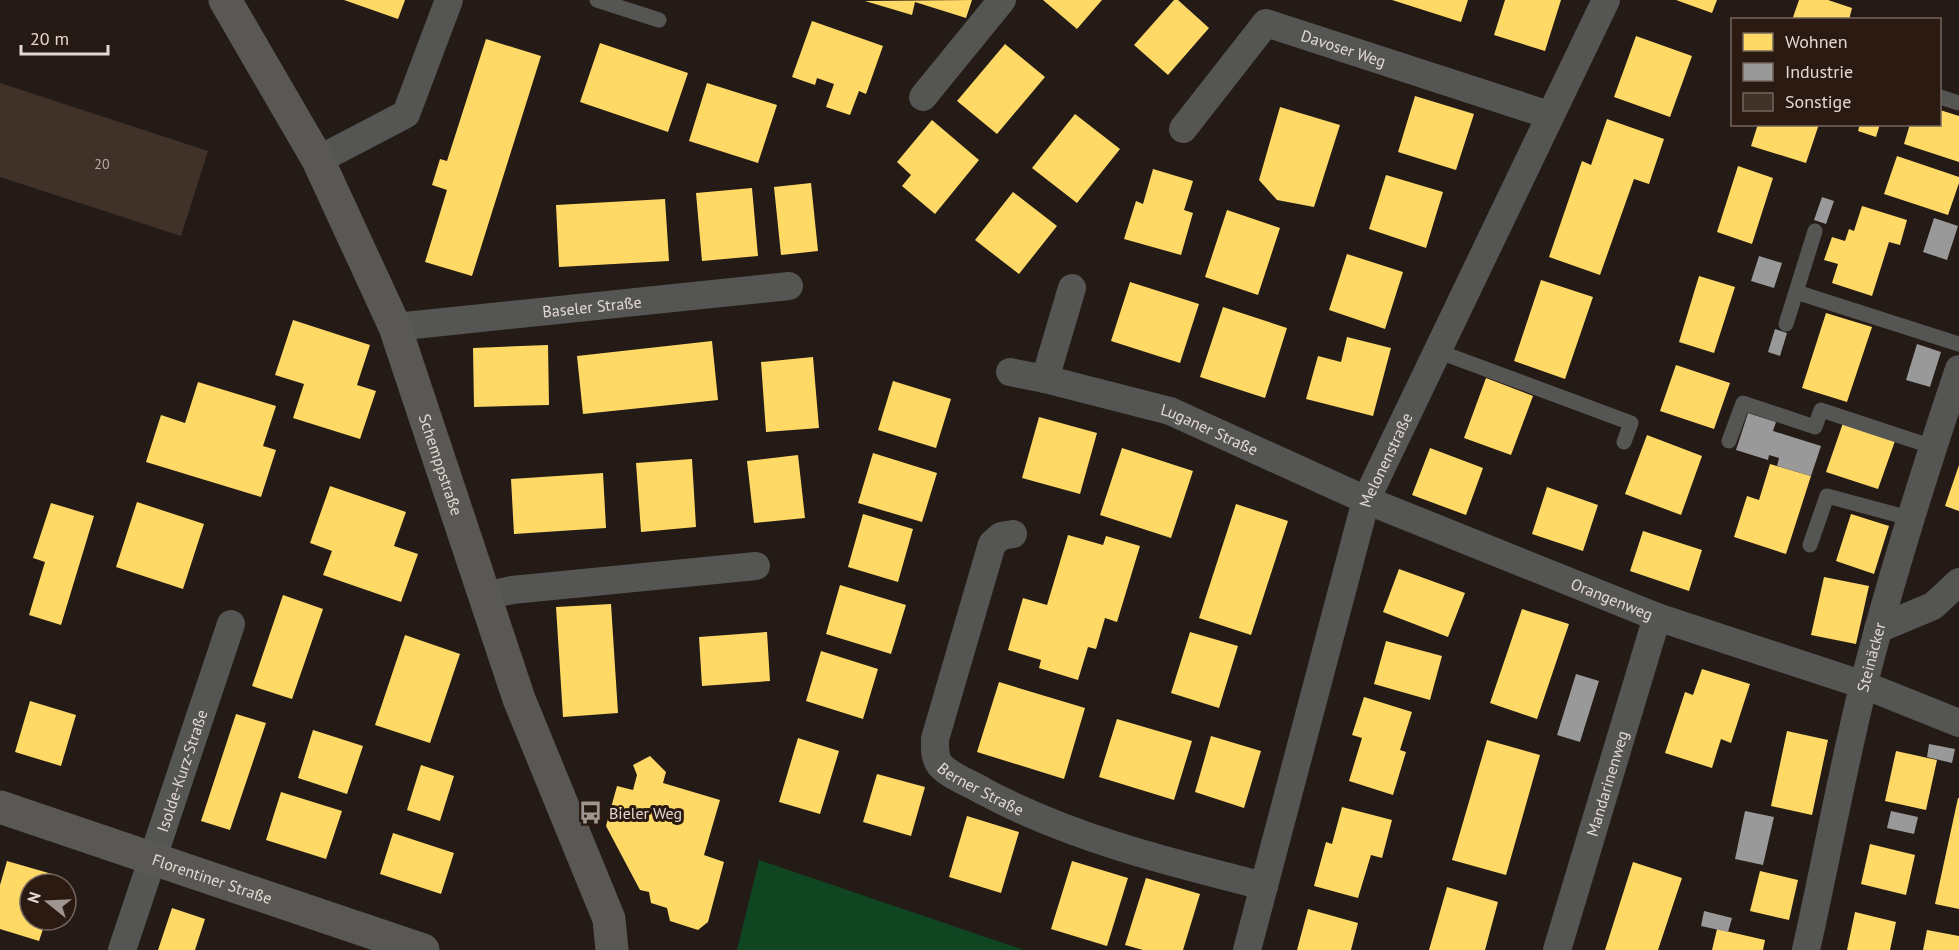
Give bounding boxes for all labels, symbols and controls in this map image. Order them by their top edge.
scale bar [21,18,108,56]
legend [1731,18,1941,126]
street label: Davoser Weg [1298,25,1388,71]
text: 20 m [30,27,69,50]
text: Wohnen [1785,30,1847,53]
text: Industrie [1785,60,1853,83]
text: Sonstige [1785,90,1851,113]
house number: 20 [94,155,110,173]
street label: Baseler Straße [541,291,643,322]
street label: Luganer Straße [1159,399,1261,460]
street label: Melonenstraße [1355,409,1417,509]
street label: Schemppstraße [415,411,467,518]
street label: Orangenweg [1568,573,1656,624]
street label: Steinäcker [1852,620,1890,694]
street label: Isolde-Kurz-Straße [152,707,212,835]
street label: Mandarinenweg [1582,728,1632,839]
street label: Berner Straße [933,758,1027,820]
bus stop icon: Bieler Weg [578,800,604,826]
place label: Bieler Weg [609,803,682,823]
street label: Florentiner Straße [150,849,275,908]
north arrow [18,872,78,932]
text: N [23,889,45,905]

